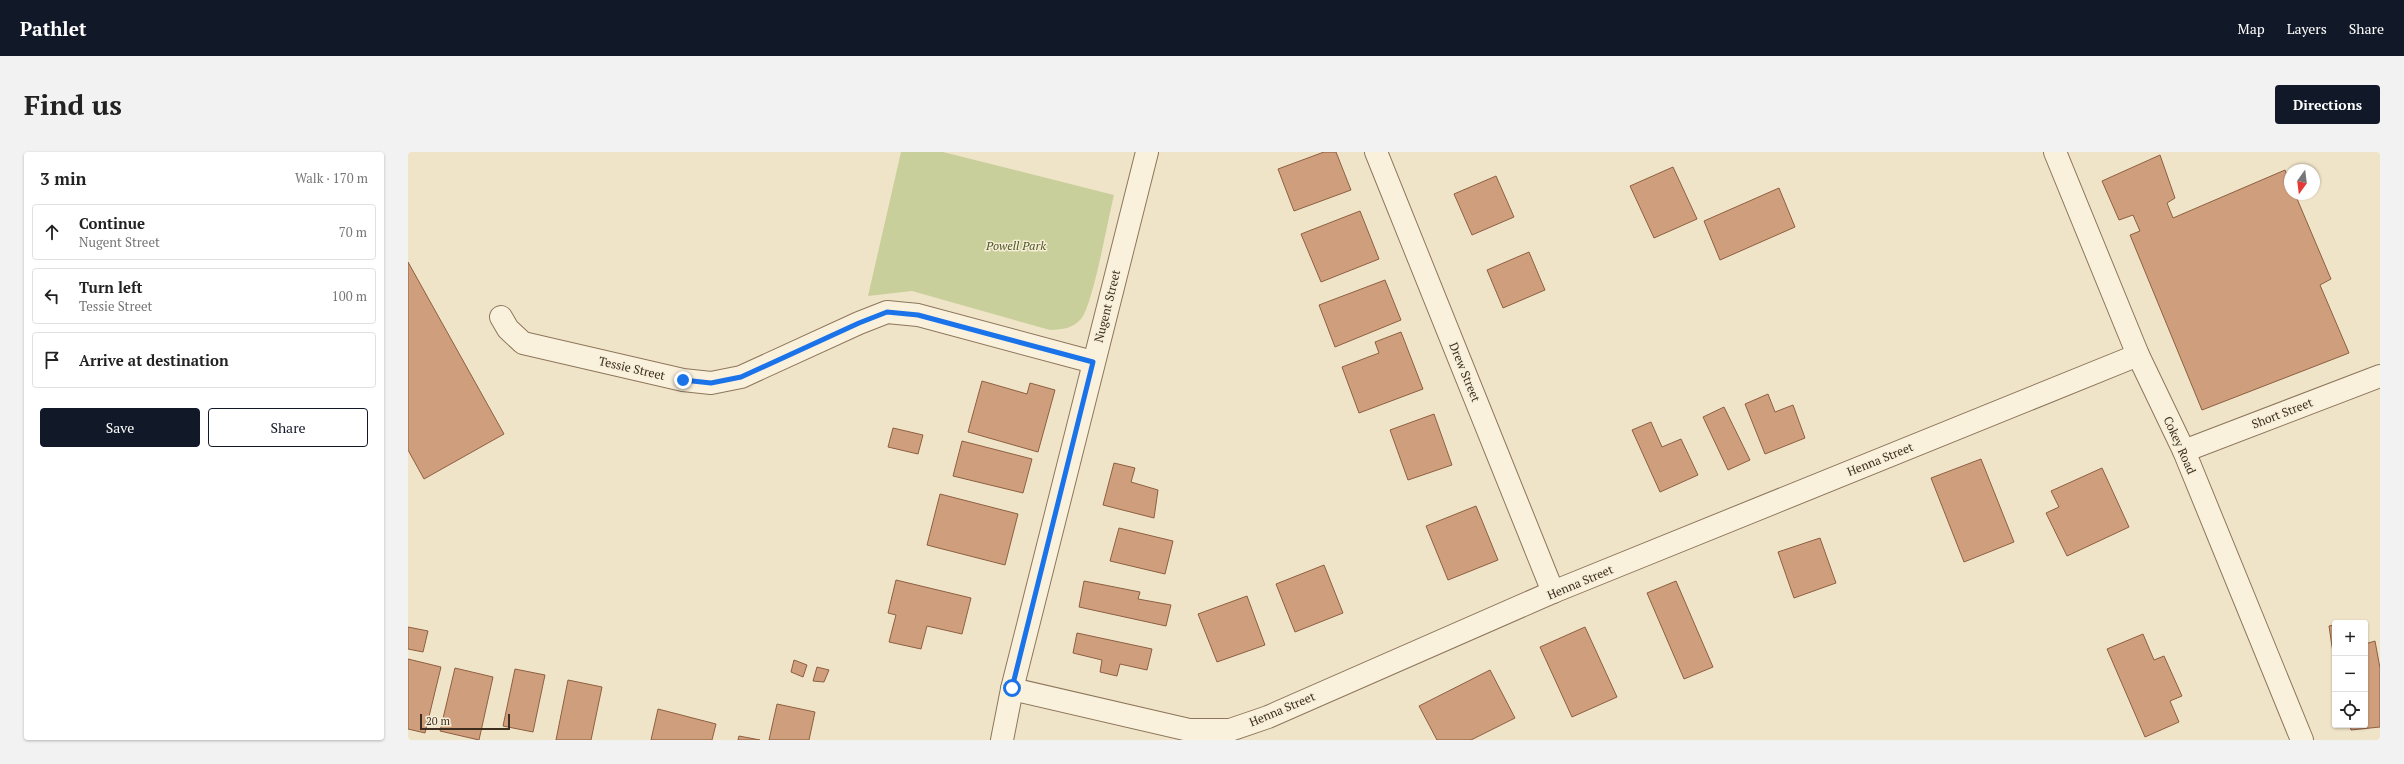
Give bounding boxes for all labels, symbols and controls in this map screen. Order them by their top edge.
text: Pathlet [20,16,86,41]
text: Map [2238,19,2265,38]
text: Layers [2287,19,2327,38]
text: Share [2349,19,2384,38]
button: Directions [2275,85,2380,124]
text: Find us [24,86,122,123]
north arrow [2284,164,2320,200]
text: 3 min [40,167,87,190]
text: Walk · 170 m [295,169,368,187]
text: Continue [79,213,145,233]
icon: ahead [41,221,63,243]
text: 70 m [339,223,367,241]
text: Nugent Street [79,233,160,251]
park label: Powell Park [985,238,1046,253]
street label: Nugent Street [1091,268,1123,344]
text: Turn left [79,277,143,297]
icon: left [41,285,63,307]
text: 100 m [332,287,367,305]
text: Tessie Street [79,297,152,315]
street label: Drew Street [1446,340,1484,404]
icon: arrive [41,349,63,371]
text: Arrive at destination [79,350,229,370]
street label: Tessie Street [597,353,667,383]
route end [674,371,692,389]
street label: Short Street [2249,394,2315,431]
button: Save [40,408,200,447]
button: Share [208,408,368,447]
street label: Cokey Road [2161,414,2200,477]
street label: Henna Street [1845,439,1916,479]
street label: Henna Street [1545,561,1616,603]
map controls [2332,620,2368,728]
button: + [2332,620,2368,656]
button: − [2332,656,2368,692]
route start [1003,679,1021,697]
street label: Henna Street [1247,688,1318,730]
button: locate [2332,692,2368,728]
scale bar [420,712,510,731]
text: 20 m [426,714,450,728]

